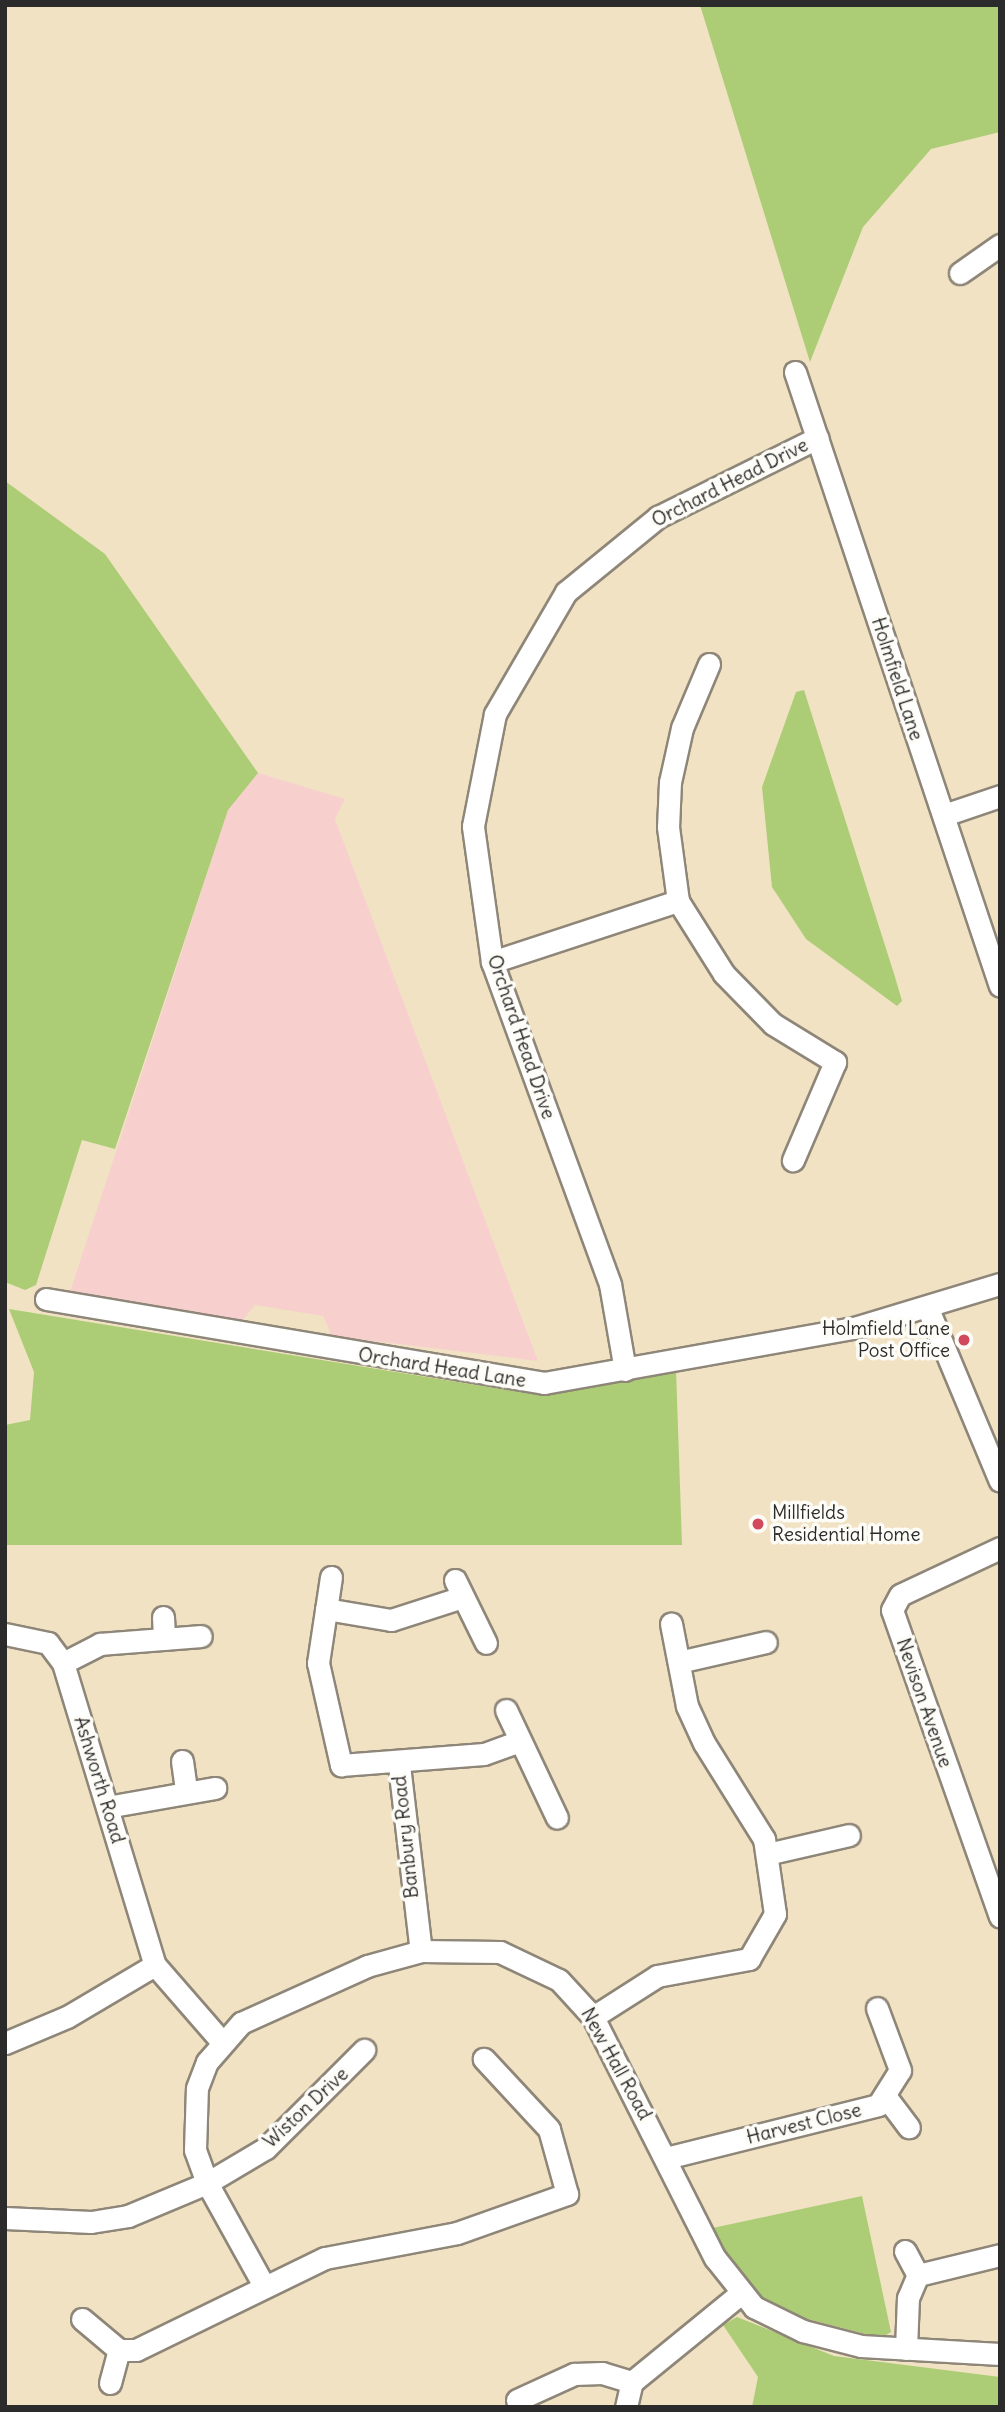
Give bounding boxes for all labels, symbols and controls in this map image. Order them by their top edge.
street label: Orchard Head Drive [648,434,812,532]
street label: Holmfield Lane [866,615,928,743]
street label: Orchard Head Drive [482,952,560,1122]
place label: Holmfield Lane Post Office [822,1318,950,1362]
marker: Holmfield Lane Post Office [956,1332,972,1348]
street label: Orchard Head Lane [357,1343,527,1393]
place label: Millfields Residential Home [772,1502,920,1546]
marker: Millfields Residential Home [750,1516,766,1532]
street label: Nevison Avenue [891,1635,957,1771]
street label: Ashworth Road [69,1714,129,1846]
street label: Banbury Road [388,1774,424,1900]
street label: New Hall Road [576,2004,656,2124]
street label: Wiston Drive [259,2063,353,2153]
street label: Harvest Close [744,2099,864,2149]

